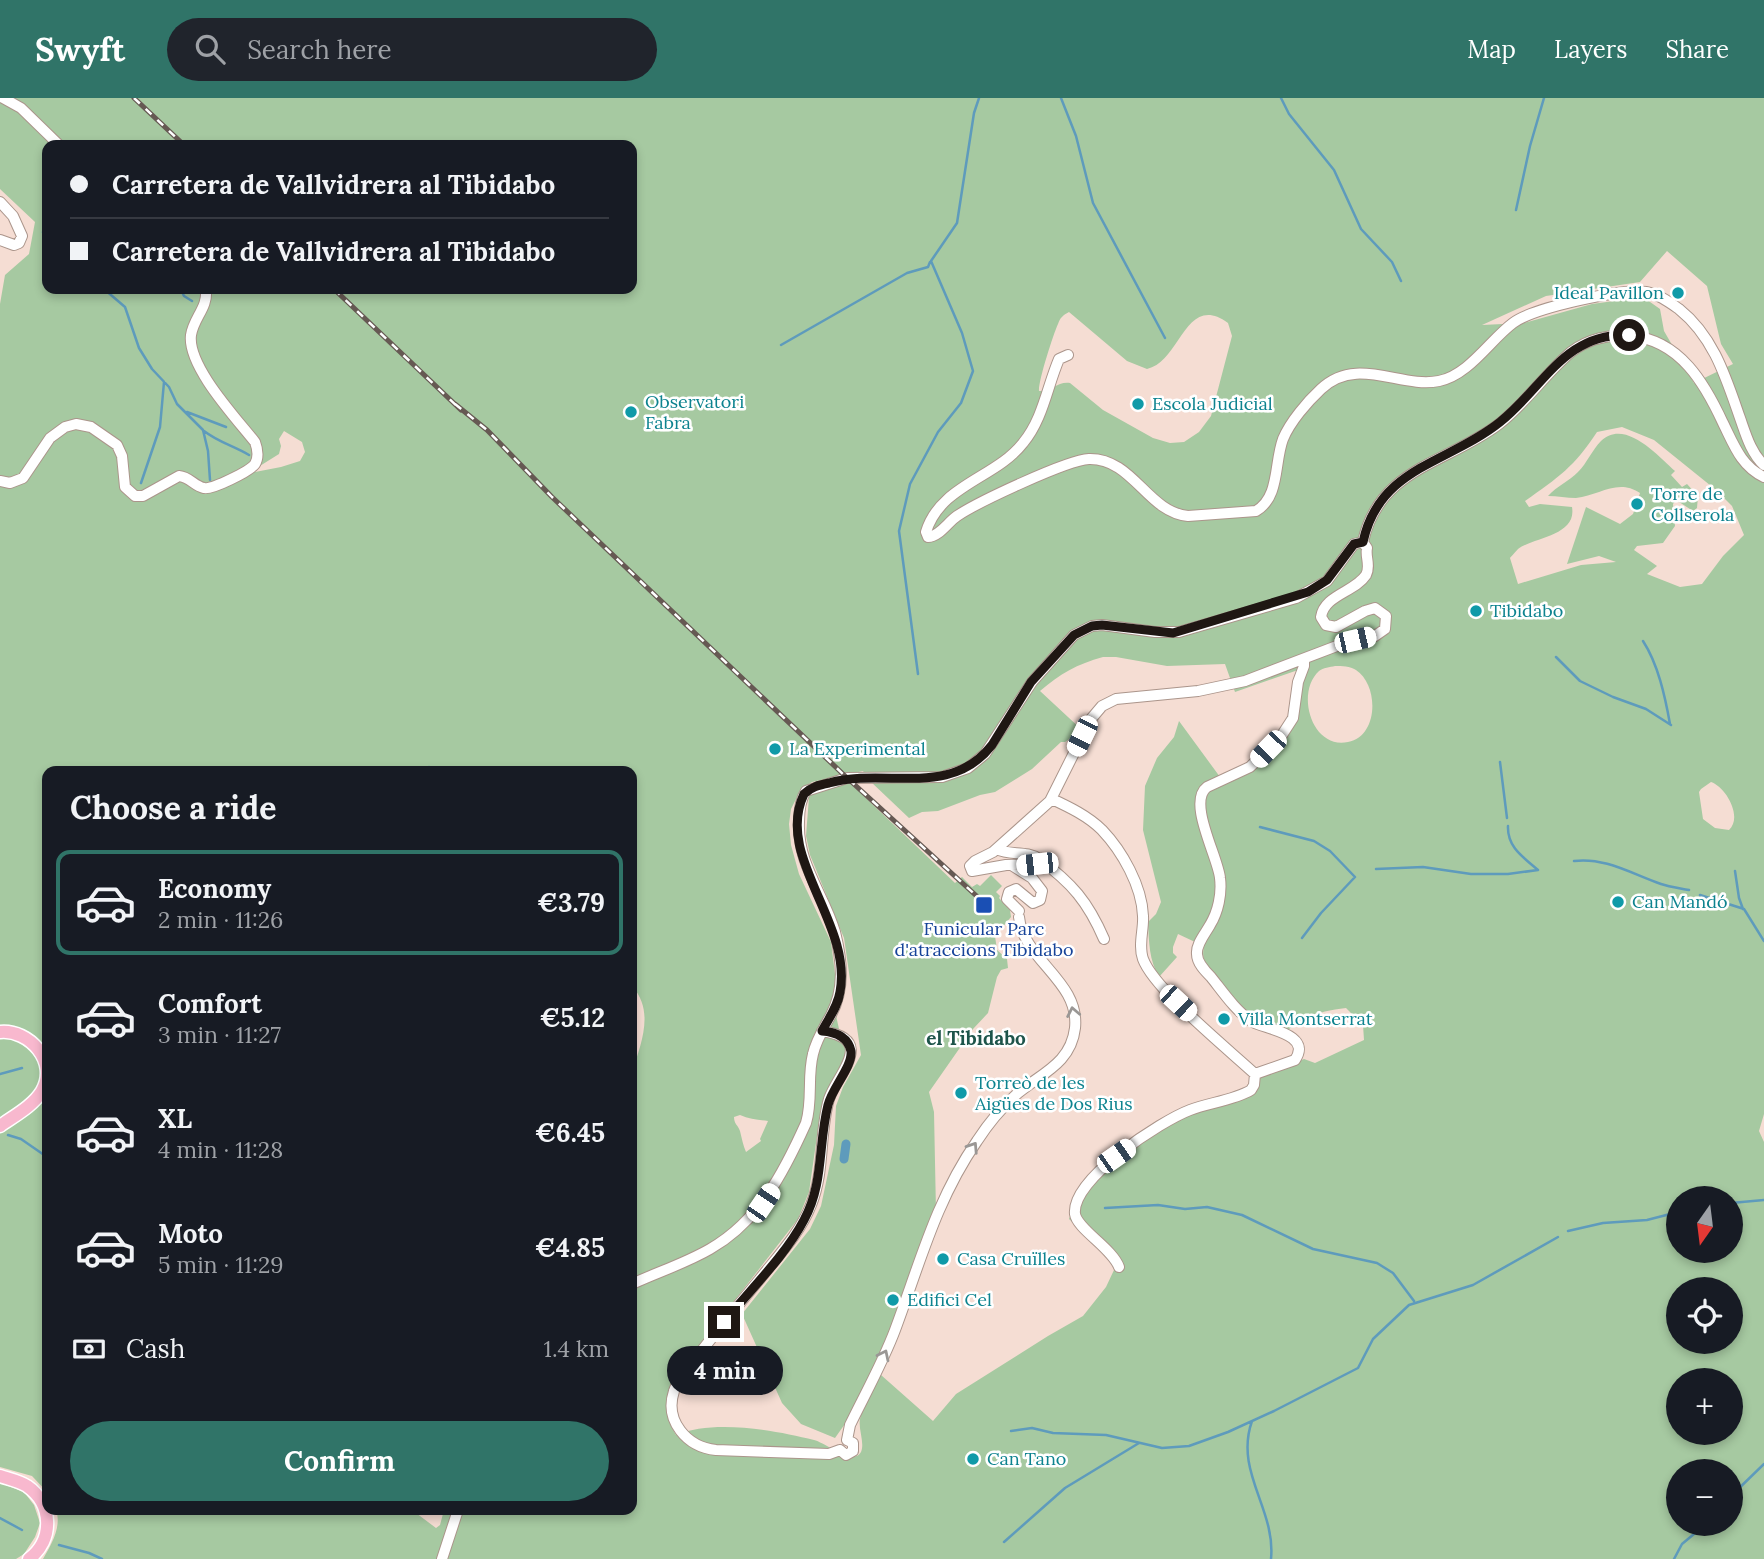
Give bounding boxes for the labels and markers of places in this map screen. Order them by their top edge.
place label: Ideal Pavillon [1554,281,1664,304]
marker: Ideal Pavillon [1670,285,1686,301]
place label: Observatori Fabra [645,390,744,434]
place label: Escola Judicial [1152,392,1273,415]
marker: Escola Judicial [1130,396,1146,412]
marker: Observatori Fabra [623,404,639,420]
place label: Torre de Collserola [1651,482,1734,526]
marker: Torre de Collserola [1629,496,1645,512]
place label: Tibidabo [1490,599,1563,622]
marker: Tibidabo [1468,603,1484,619]
place label: La Experimental [789,737,926,760]
marker: La Experimental [767,741,783,757]
place label: Can Mandó [1632,890,1728,913]
marker: Can Mandó [1610,894,1626,910]
marker: Funicular Parc d'atraccions Tibidabo [974,895,994,915]
place label: Funicular Parc d'atraccions Tibidabo [894,917,1074,961]
place label: Villa Montserrat [1237,1007,1373,1030]
marker: Villa Montserrat [1216,1011,1232,1027]
place label: Torreò de les Aigües de Dos Rius [974,1071,1133,1115]
marker: Torreò de les Aigües de Dos Rius [953,1085,969,1101]
place label: Casa Cruïlles [957,1247,1065,1270]
marker: Casa Cruïlles [935,1251,951,1267]
place label: Edifici Cel [907,1288,992,1311]
marker: Edifici Cel [885,1292,901,1308]
place label: Can Tano [987,1447,1066,1470]
marker: Can Tano [965,1451,981,1467]

